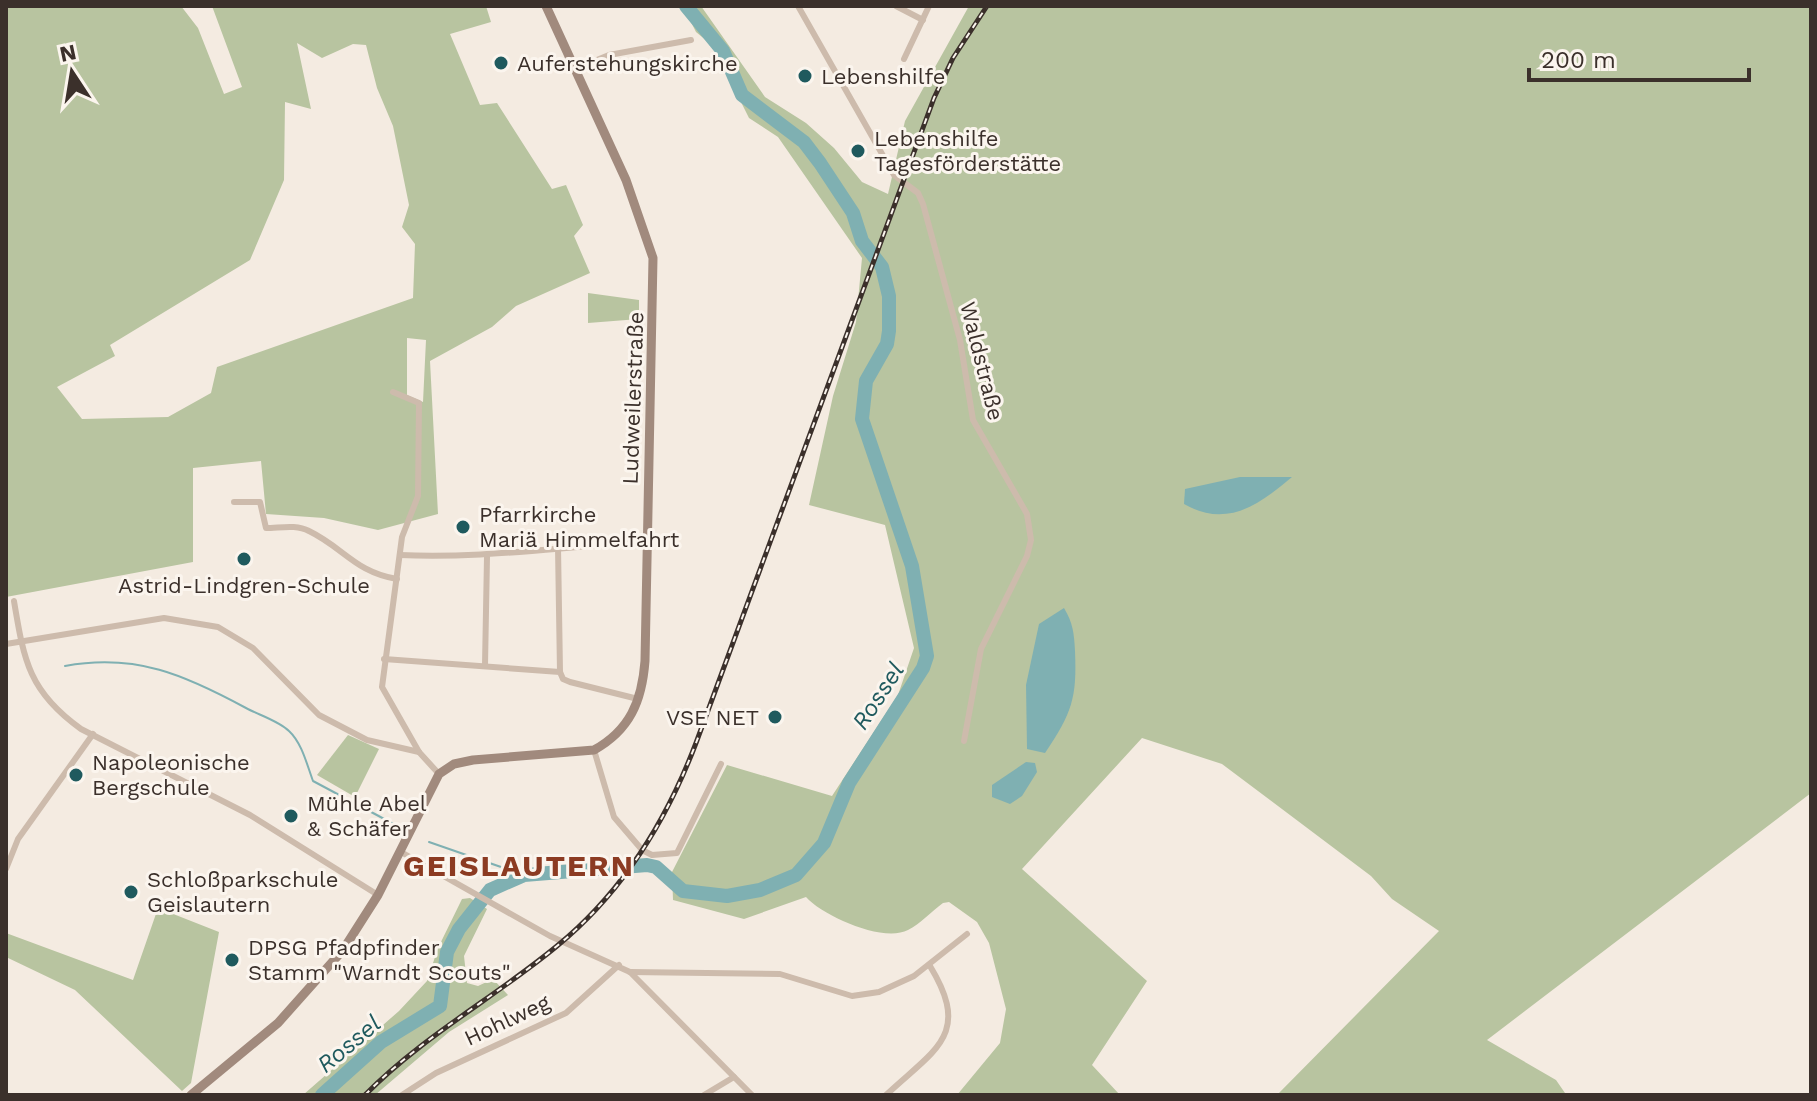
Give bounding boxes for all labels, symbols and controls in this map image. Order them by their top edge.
north arrow [32,32,112,112]
scale bar [1529,32,1749,82]
text: N [57,39,79,67]
text: 200 m [1541,46,1616,74]
place label: Auferstehungskirche [517,51,738,76]
marker: Auferstehungskirche [492,54,510,72]
place label: Lebenshilfe [821,64,945,89]
marker: Lebenshilfe [796,67,814,85]
place label: Lebenshilfe Tagesförderstätte [874,126,1061,176]
marker: Lebenshilfe Tagesförderstätte [849,142,867,160]
street label: Waldstraße [955,299,1009,423]
street label: Ludweilerstraße [617,311,649,485]
place label: Pfarrkirche Mariä Himmelfahrt [479,502,679,552]
marker: Pfarrkirche Mariä Himmelfahrt [454,518,472,536]
marker: Astrid-Lindgren-Schule [235,550,253,568]
place label: Astrid-Lindgren-Schule [118,573,370,598]
water label: Rossel [846,657,910,735]
place label: VSE NET [666,705,759,730]
marker: VSE NET [766,708,784,726]
place label: Napoleonische Bergschule [92,750,250,800]
marker: Napoleonische Bergschule [67,766,85,784]
place label: Mühle Abel & Schäfer [307,791,427,841]
marker: Mühle Abel & Schäfer [282,807,300,825]
district label: GEISLAUTERN [403,848,635,883]
place label: Schloßparkschule Geislautern [147,867,339,917]
marker: Schloßparkschule Geislautern [122,883,140,901]
place label: DPSG Pfadpfinder Stamm "Warndt Scouts" [248,935,511,985]
marker: DPSG Pfadpfinder Stamm "Warndt Scouts" [223,951,241,969]
street label: Hohlweg [460,989,554,1051]
water label: Rossel [311,1009,387,1079]

